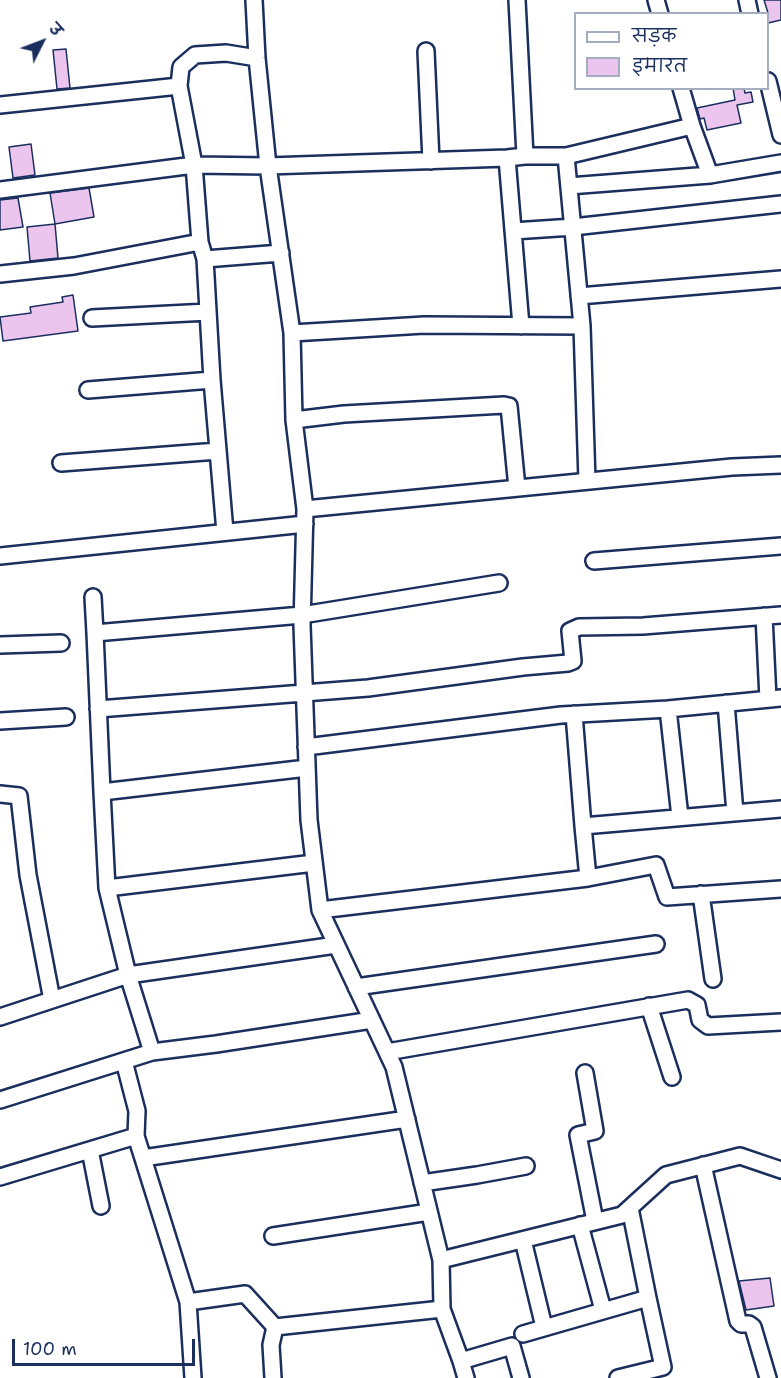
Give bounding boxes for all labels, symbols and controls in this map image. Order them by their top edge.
north arrow [12,12,72,72]
legend [574,12,769,90]
text: उ [44,19,67,41]
text: सड़क [632,24,676,48]
text: इमारत [632,54,687,78]
scale bar [15,1327,198,1365]
text: 100 m [23,1337,77,1361]

